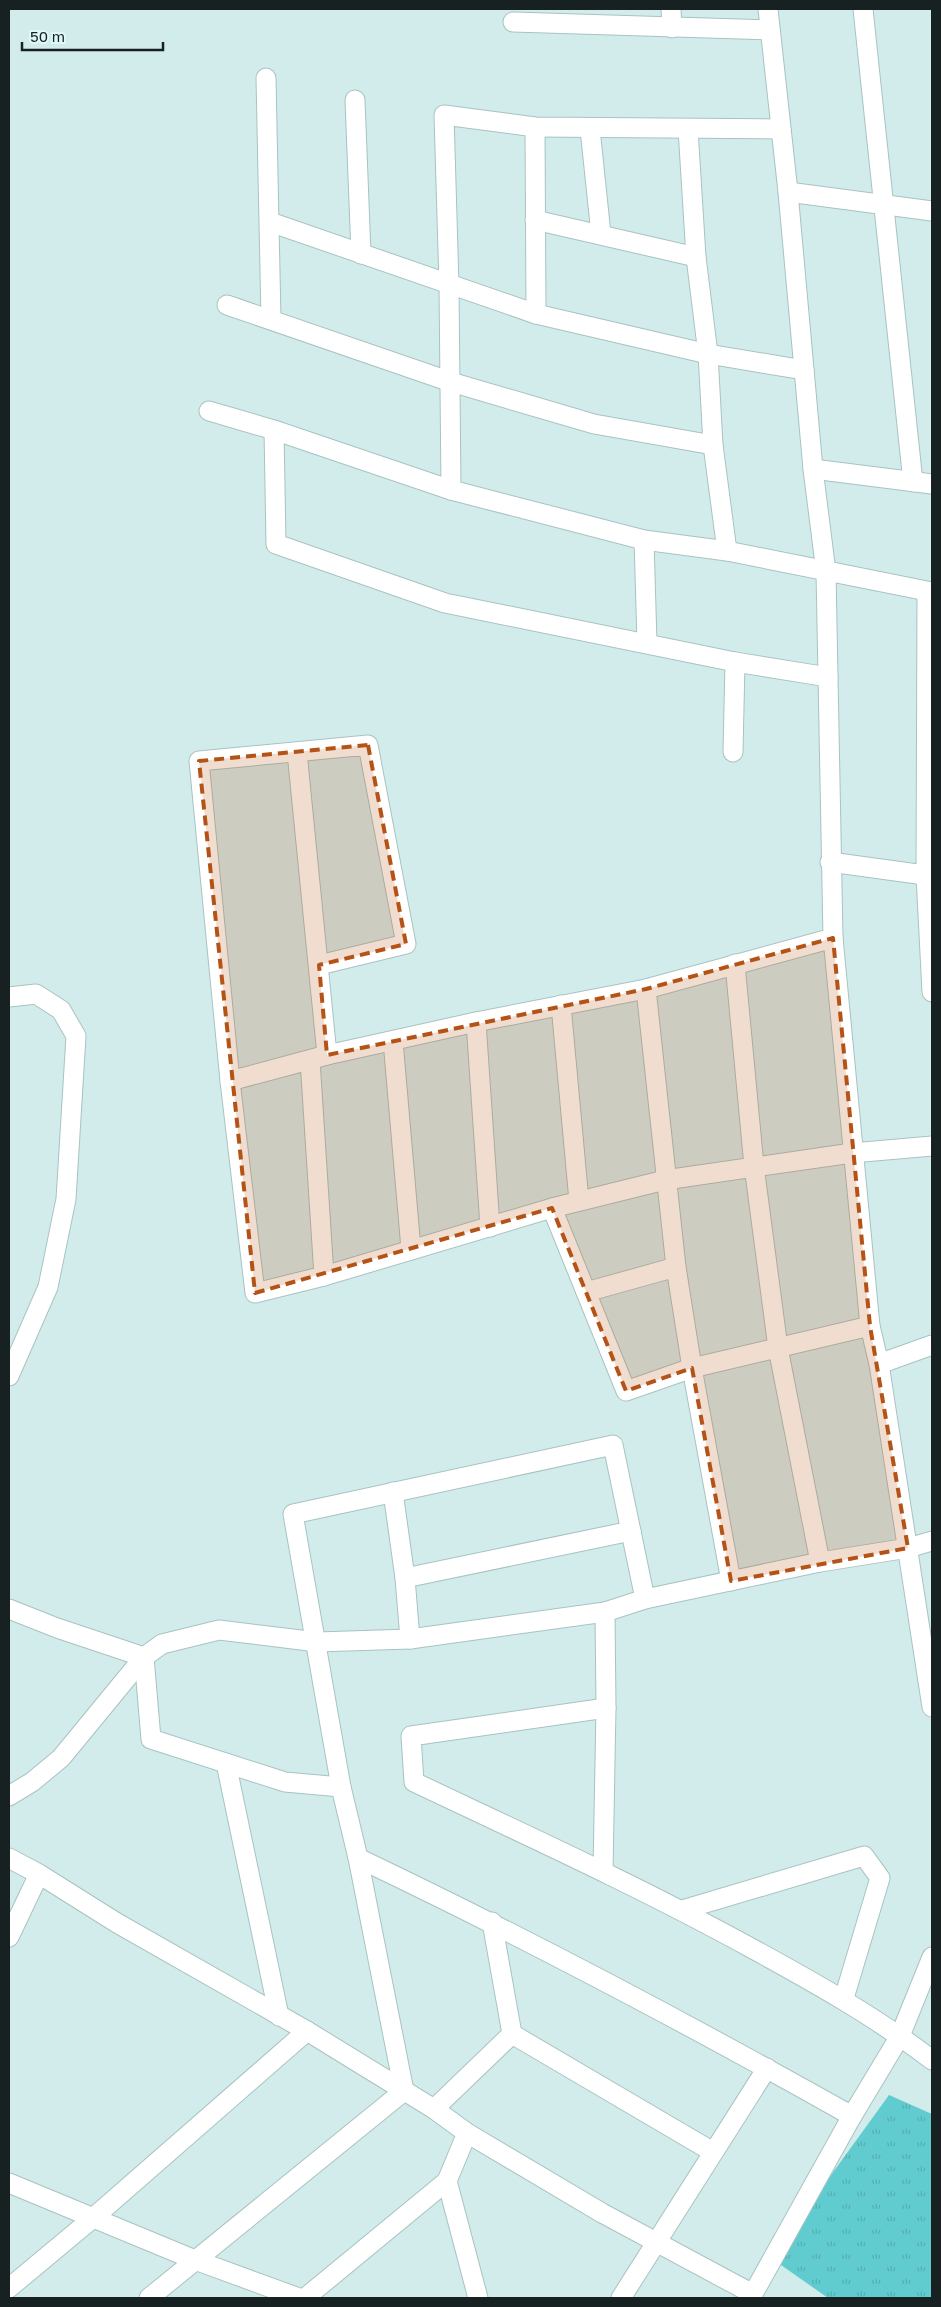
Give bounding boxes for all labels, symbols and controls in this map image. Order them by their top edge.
scale bar [22,20,164,52]
text: 50 m [30,27,65,45]

